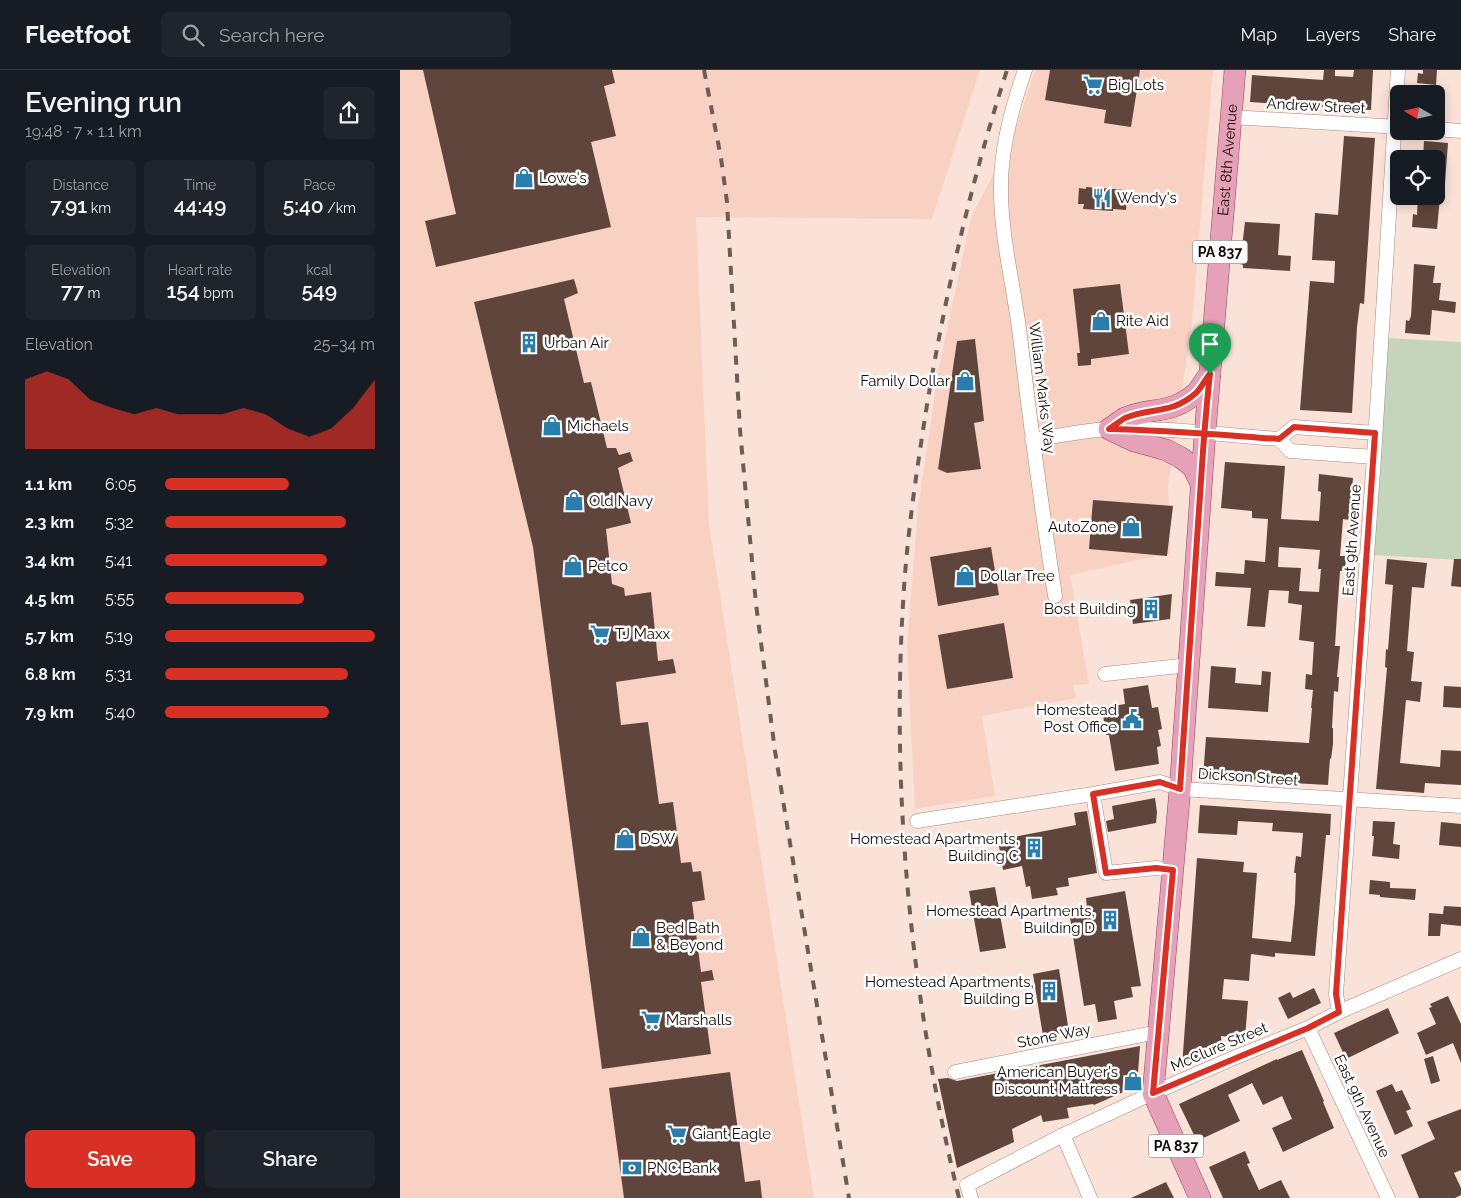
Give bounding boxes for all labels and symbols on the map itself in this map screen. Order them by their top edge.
supermarket icon: Big Lots [1082,74,1104,96]
place label: Big Lots [1108,76,1164,94]
north arrow [1390,85,1445,140]
street label: Andrew Street [1266,94,1366,118]
street label: East 8th Avenue [1214,103,1241,217]
shop icon: Lowe's [513,167,535,189]
place label: Lowe's [539,169,587,187]
restaurant icon: Wendy's [1091,187,1113,209]
place label: Wendy's [1117,189,1177,207]
road number: PA 837 [1192,240,1248,263]
shop icon: Rite Aid [1090,310,1112,332]
place label: Rite Aid [1116,312,1169,330]
street label: William Marks Way [1025,321,1059,455]
pin [1189,323,1231,374]
building icon: Urban Air [518,332,540,354]
place label: Urban Air [544,334,609,352]
shop icon: Family Dollar [954,370,976,392]
place label: Family Dollar [860,372,951,390]
shop icon: Michaels [541,415,563,437]
place label: Michaels [567,417,629,435]
street label: East 9th Avenue [1339,483,1365,596]
shop icon: Old Navy [563,490,585,512]
place label: Old Navy [589,492,653,510]
shop icon: AutoZone [1120,516,1142,538]
place label: AutoZone [1048,518,1116,536]
shop icon: Petco [562,555,584,577]
place label: Petco [588,557,628,575]
shop icon: Dollar Tree [954,565,976,587]
place label: Dollar Tree [980,567,1055,585]
building icon: Bost Building [1140,598,1162,620]
place label: Bost Building [1044,600,1136,618]
supermarket icon: TJ Maxx [589,623,611,645]
place label: TJ Maxx [615,625,671,643]
place label: Homestead Post Office [1036,701,1117,736]
public building icon: Homestead Post Office [1121,708,1143,730]
street label: Dickson Street [1197,765,1299,789]
shop icon: DSW [614,828,636,850]
place label: DSW [640,830,676,848]
place label: Homestead Apartments, Building C [850,830,1019,865]
building icon: Homestead Apartments, Building C [1023,837,1045,859]
place label: Homestead Apartments, Building D [926,902,1095,937]
building icon: Homestead Apartments, Building D [1099,909,1121,931]
place label: Bed Bath & Beyond [656,919,723,954]
shop icon: Bed Bath & Beyond [630,926,652,948]
place label: Homestead Apartments, Building B [865,973,1034,1008]
building icon: Homestead Apartments, Building B [1038,980,1060,1002]
supermarket icon: Marshalls [640,1009,662,1031]
place label: Marshalls [666,1011,732,1029]
street label: McClure Street [1168,1018,1270,1076]
street label: Stone Way [1016,1020,1092,1052]
street label: East 9th Avenue [1330,1051,1394,1161]
place label: American Buyer's Discount Mattress [994,1063,1118,1098]
shop icon: American Buyer's Discount Mattress [1122,1070,1144,1092]
supermarket icon: Giant Eagle [666,1123,688,1145]
place label: Giant Eagle [692,1125,771,1143]
road number: PA 837 [1148,1134,1204,1158]
bank icon: PNC Bank [621,1157,643,1179]
place label: PNC Bank [647,1159,717,1177]

